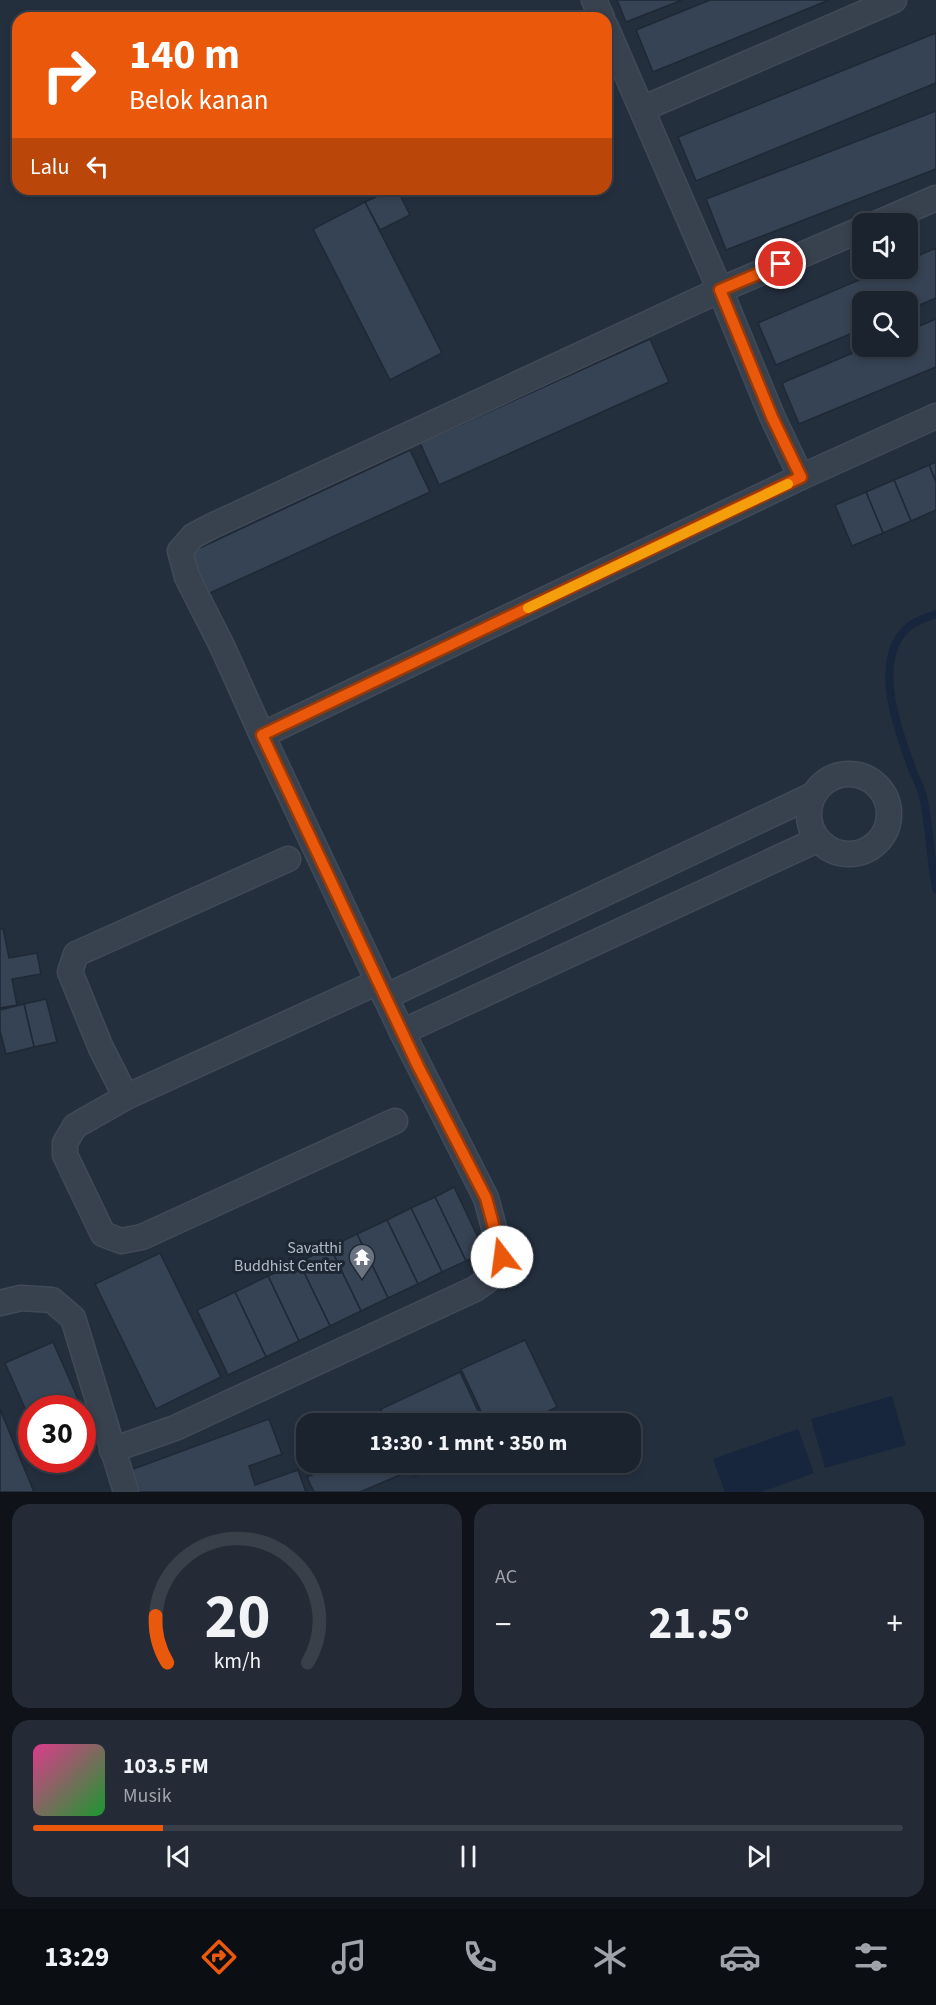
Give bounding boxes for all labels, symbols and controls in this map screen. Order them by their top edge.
text: 140 m [129,25,240,85]
icon: right [30,36,108,114]
text: Belok kanan [129,81,268,120]
icon: left [81,150,114,183]
text: Lalu [30,151,69,183]
map controls [852,213,918,357]
button: sound [852,213,918,279]
pin [755,238,806,289]
icon: arrive [764,247,797,280]
button: search [852,291,918,357]
position arrow [470,1225,534,1289]
place label: Savatthi Buddhist Center [234,1237,342,1277]
temple icon: Savatthi Buddhist Center [347,1242,377,1280]
speed limit sign: 30 [18,1395,96,1473]
text: 13:30 · 1 mnt · 350 m [370,1427,567,1459]
text: AC [495,1563,517,1591]
text: 20 [204,1573,270,1662]
text: 21.5° [648,1592,750,1656]
text: − [495,1601,511,1648]
text: + [887,1601,903,1648]
text: km/h [213,1646,261,1677]
text: 103.5 FM [123,1750,209,1782]
text: Musik [123,1782,172,1810]
icon: previous [162,1840,195,1873]
icon: pause [452,1840,485,1873]
icon: next [742,1840,775,1873]
icon: directions [198,1936,240,1978]
icon: music [328,1936,370,1978]
icon: phone [459,1936,501,1978]
icon: climate [589,1936,631,1978]
icon: car [719,1936,761,1978]
icon: filters [850,1936,892,1978]
text: 13:29 [44,1938,109,1977]

